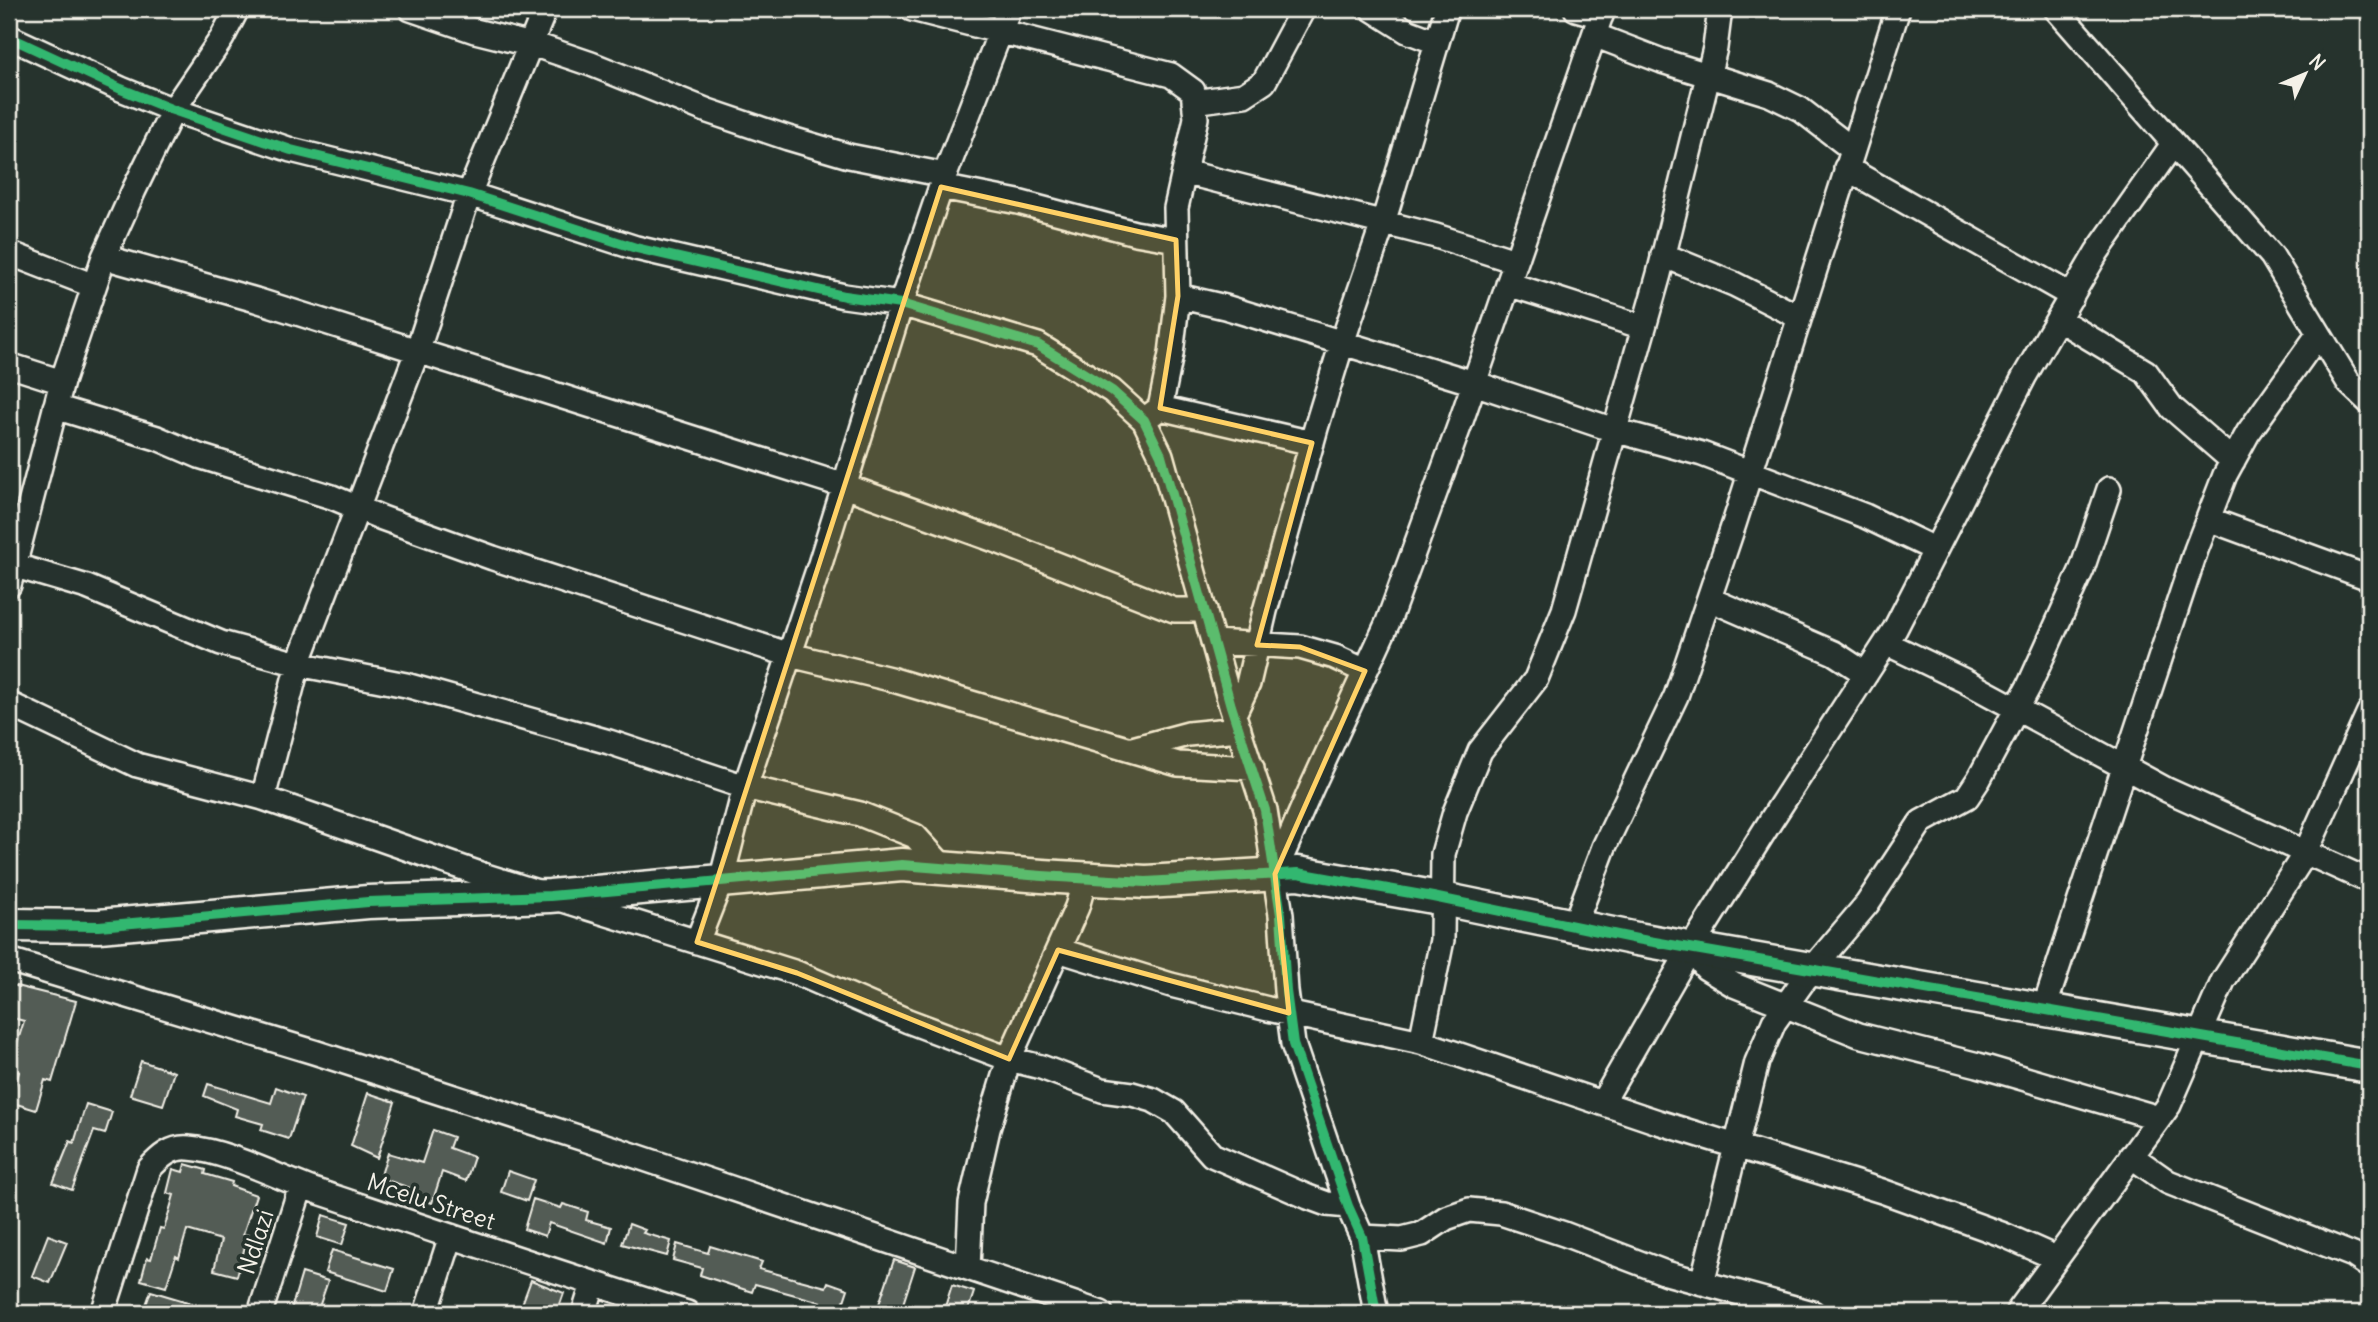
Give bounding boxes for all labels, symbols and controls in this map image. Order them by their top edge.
north arrow [2270,38,2340,108]
text: N [2304,49,2330,75]
street label: Mcelu Street [363,1166,499,1236]
street label: Ndlazi [231,1205,280,1278]

